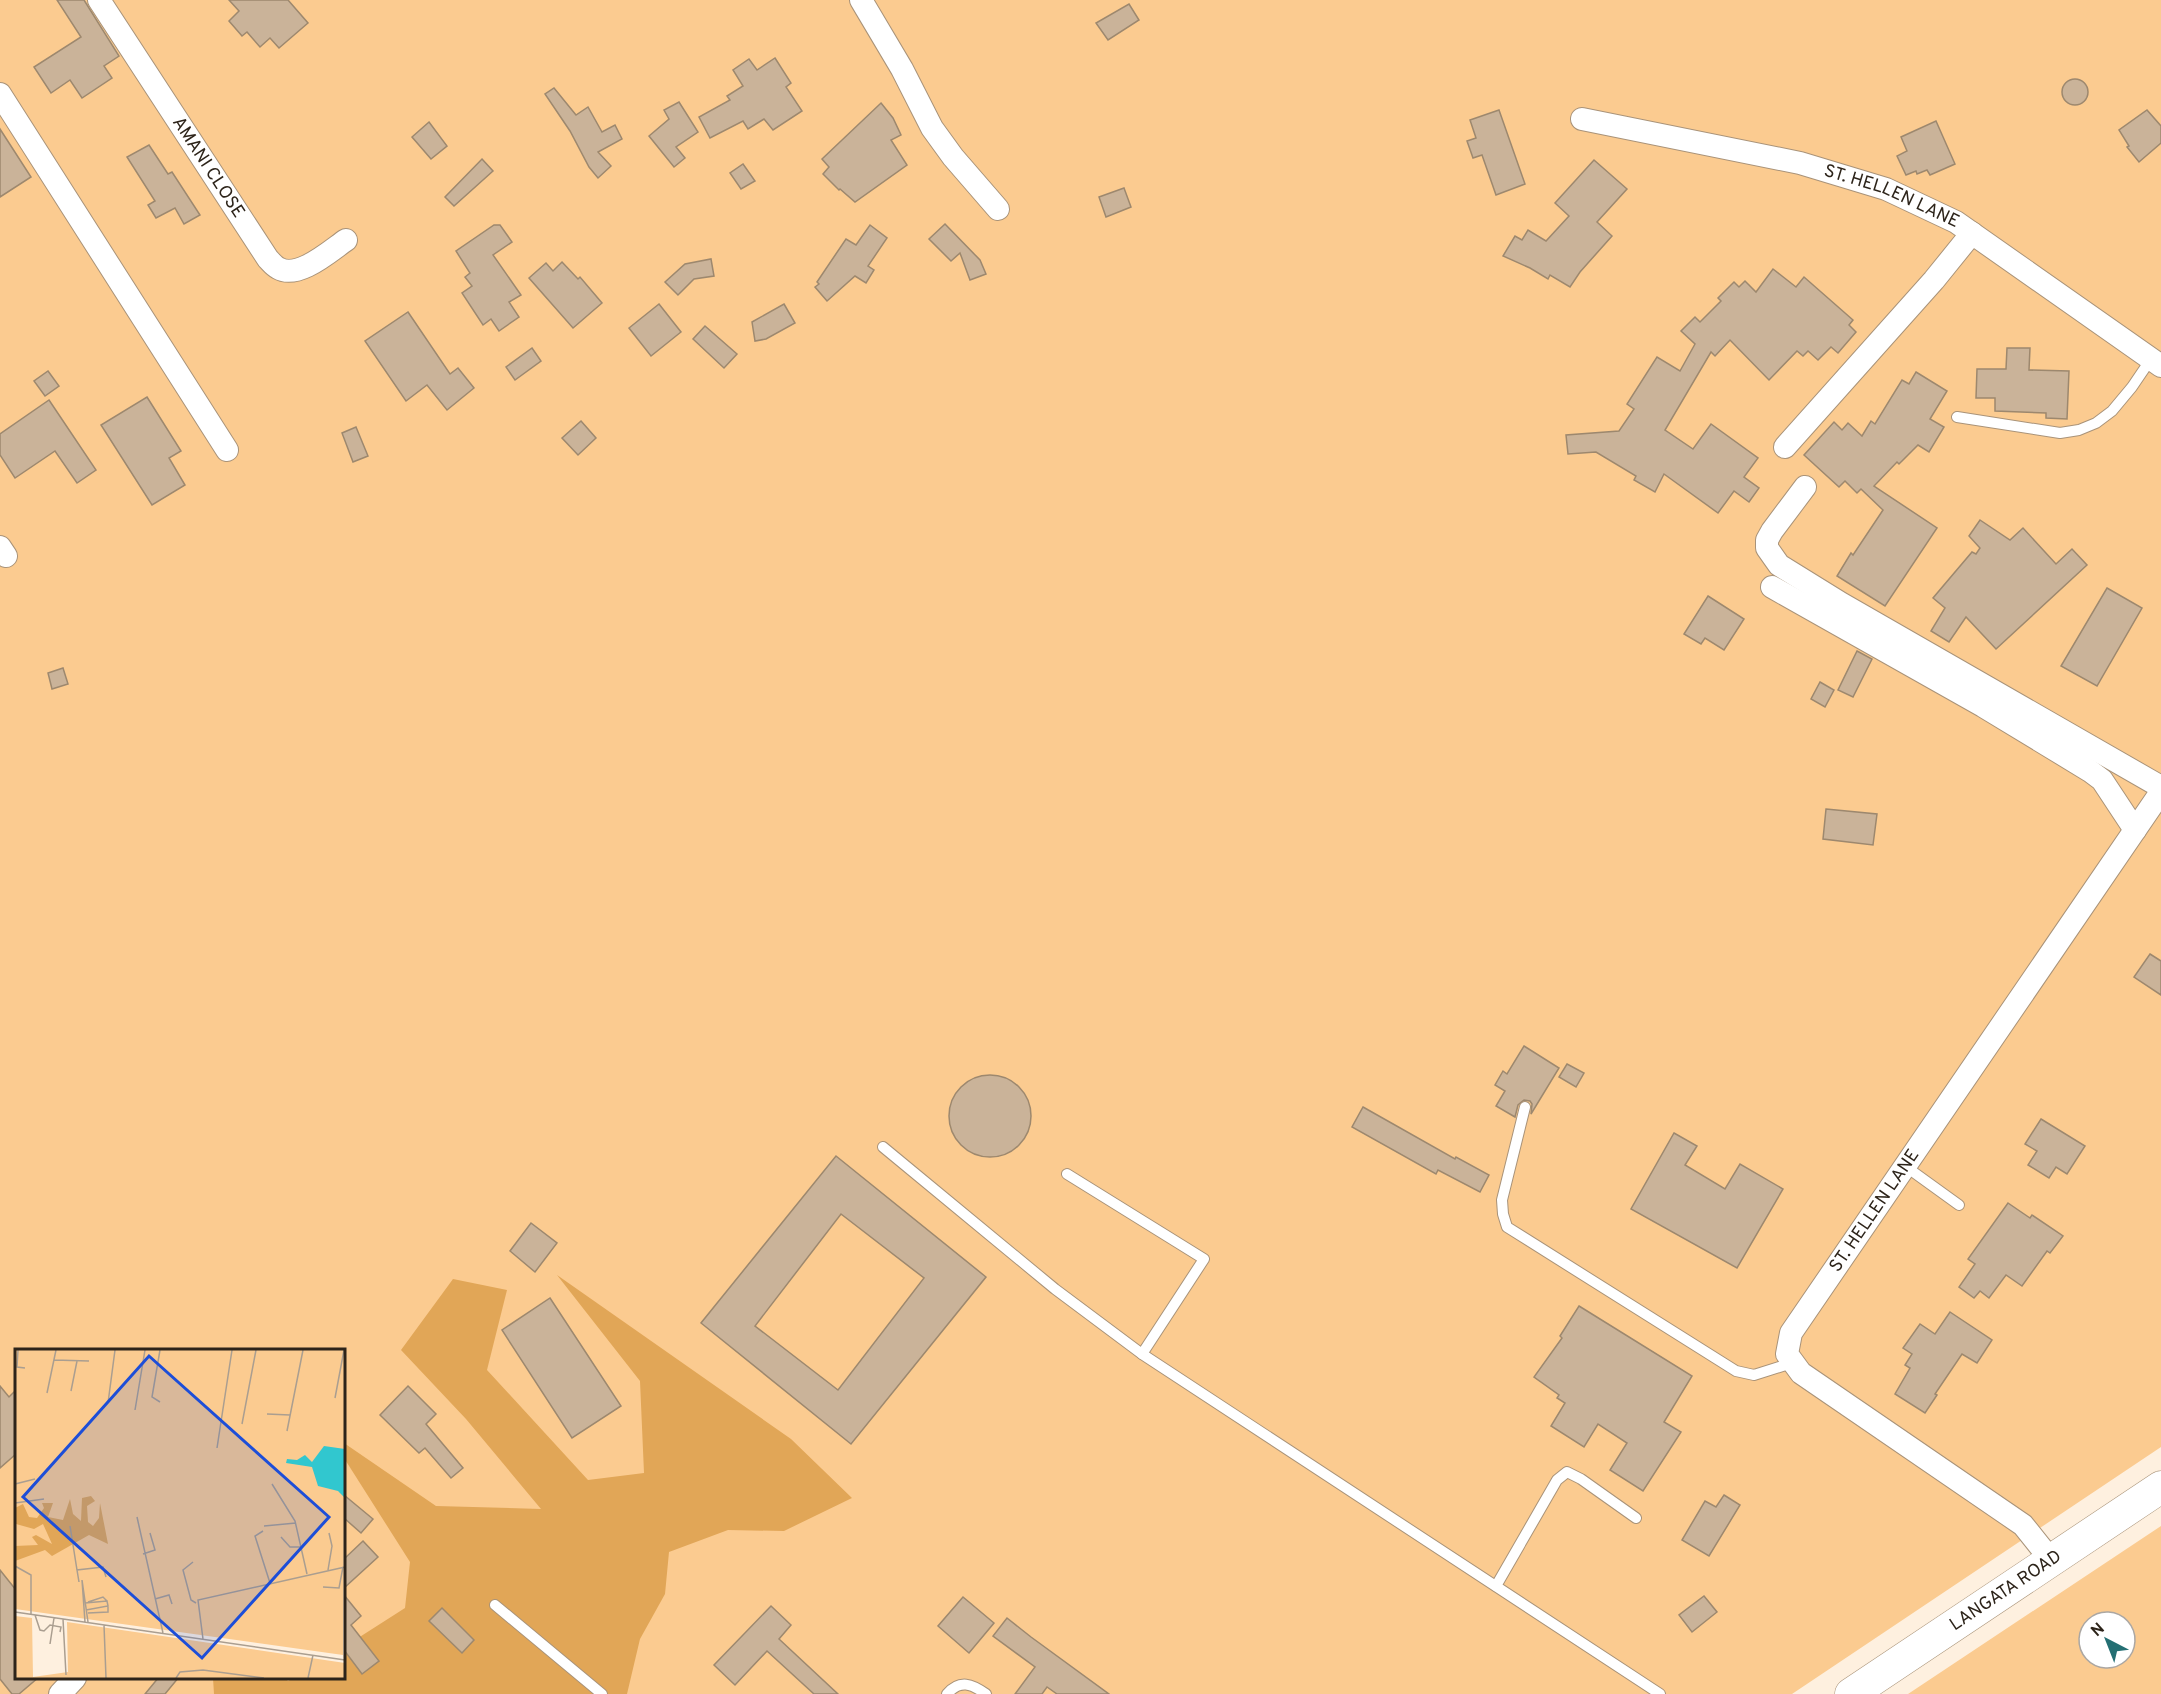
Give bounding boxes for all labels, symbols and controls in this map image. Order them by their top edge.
street label: AMANI CLOSE [167,113,250,222]
street label: ST. HELLEN LANE [1821,159,1963,233]
street label: ST. HELLEN LANE [1824,1145,1925,1277]
inset map [15,1349,345,1679]
street label: LANGATA ROAD [1945,1545,2066,1636]
north arrow [2077,1610,2137,1670]
text: N [2087,1619,2109,1642]

